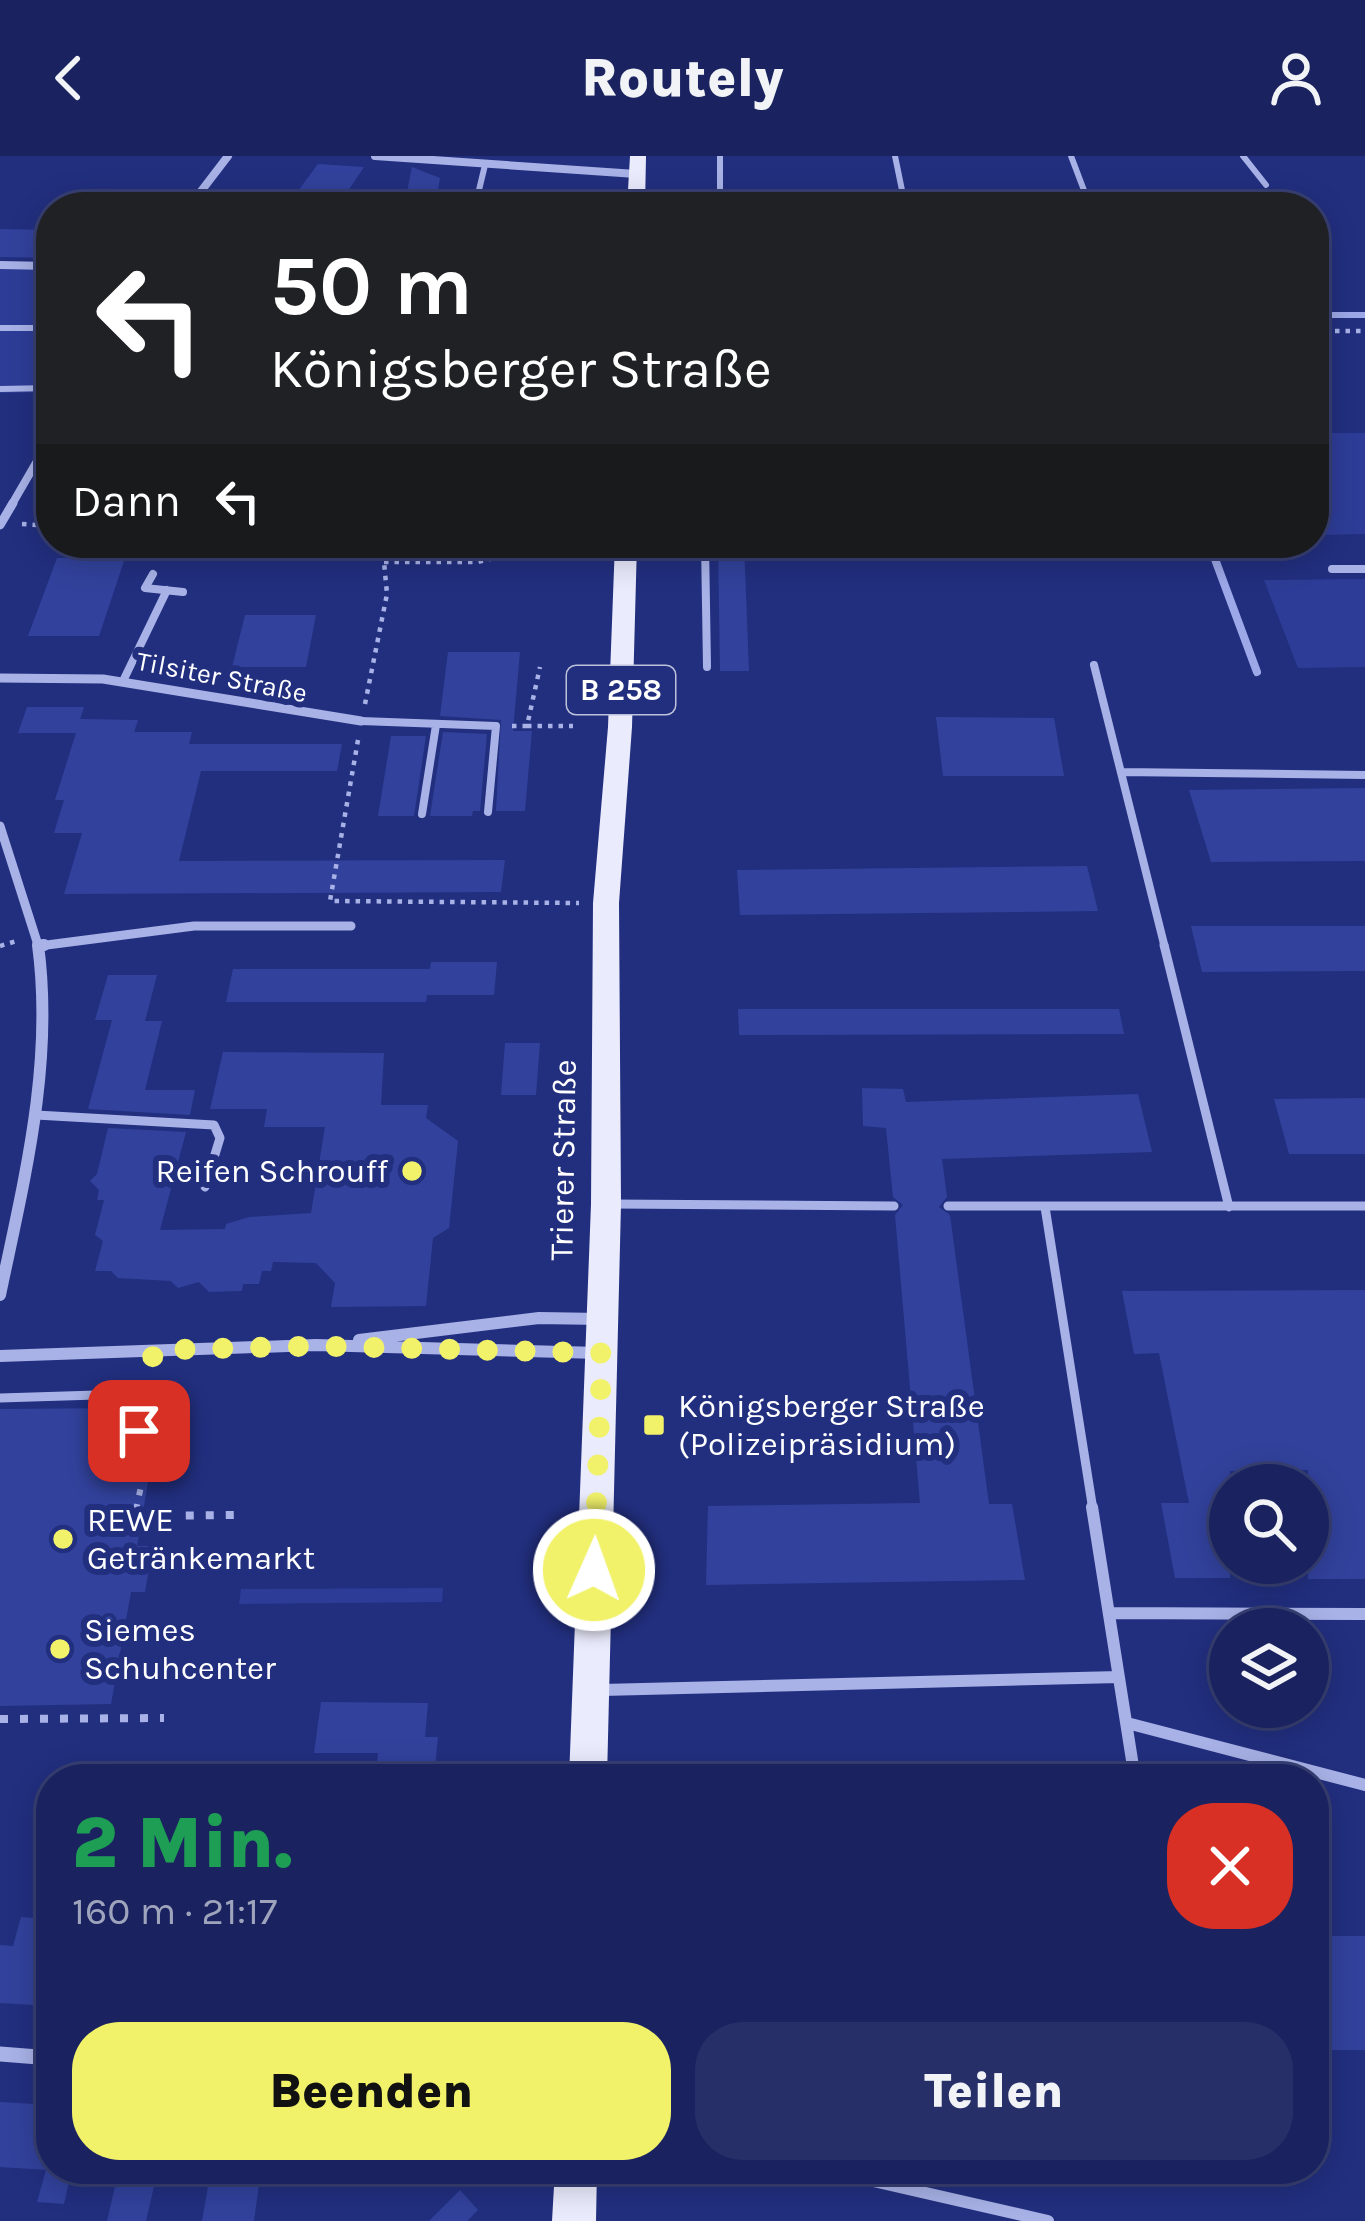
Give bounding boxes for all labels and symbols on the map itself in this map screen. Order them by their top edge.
street label: Tilsiter Straße [134,645,310,709]
road number: B 258 [567,666,675,714]
street label: Trierer Straße [542,1059,584,1261]
place label: Reifen Schrouff [156,1152,389,1190]
marker: Reifen Schrouff [399,1158,425,1184]
pin [88,1380,190,1482]
place label: Königsberger Straße (Polizeipräsidium) [678,1387,985,1463]
marker: Königsberger Straße (Polizeipräsidium) [641,1412,667,1438]
place label: REWE Getränkemarkt [87,1501,315,1577]
position arrow [531,1507,657,1633]
marker: REWE Getränkemarkt [50,1526,76,1552]
place label: Siemes Schuhcenter [84,1611,276,1687]
marker: Siemes Schuhcenter [47,1636,73,1662]

